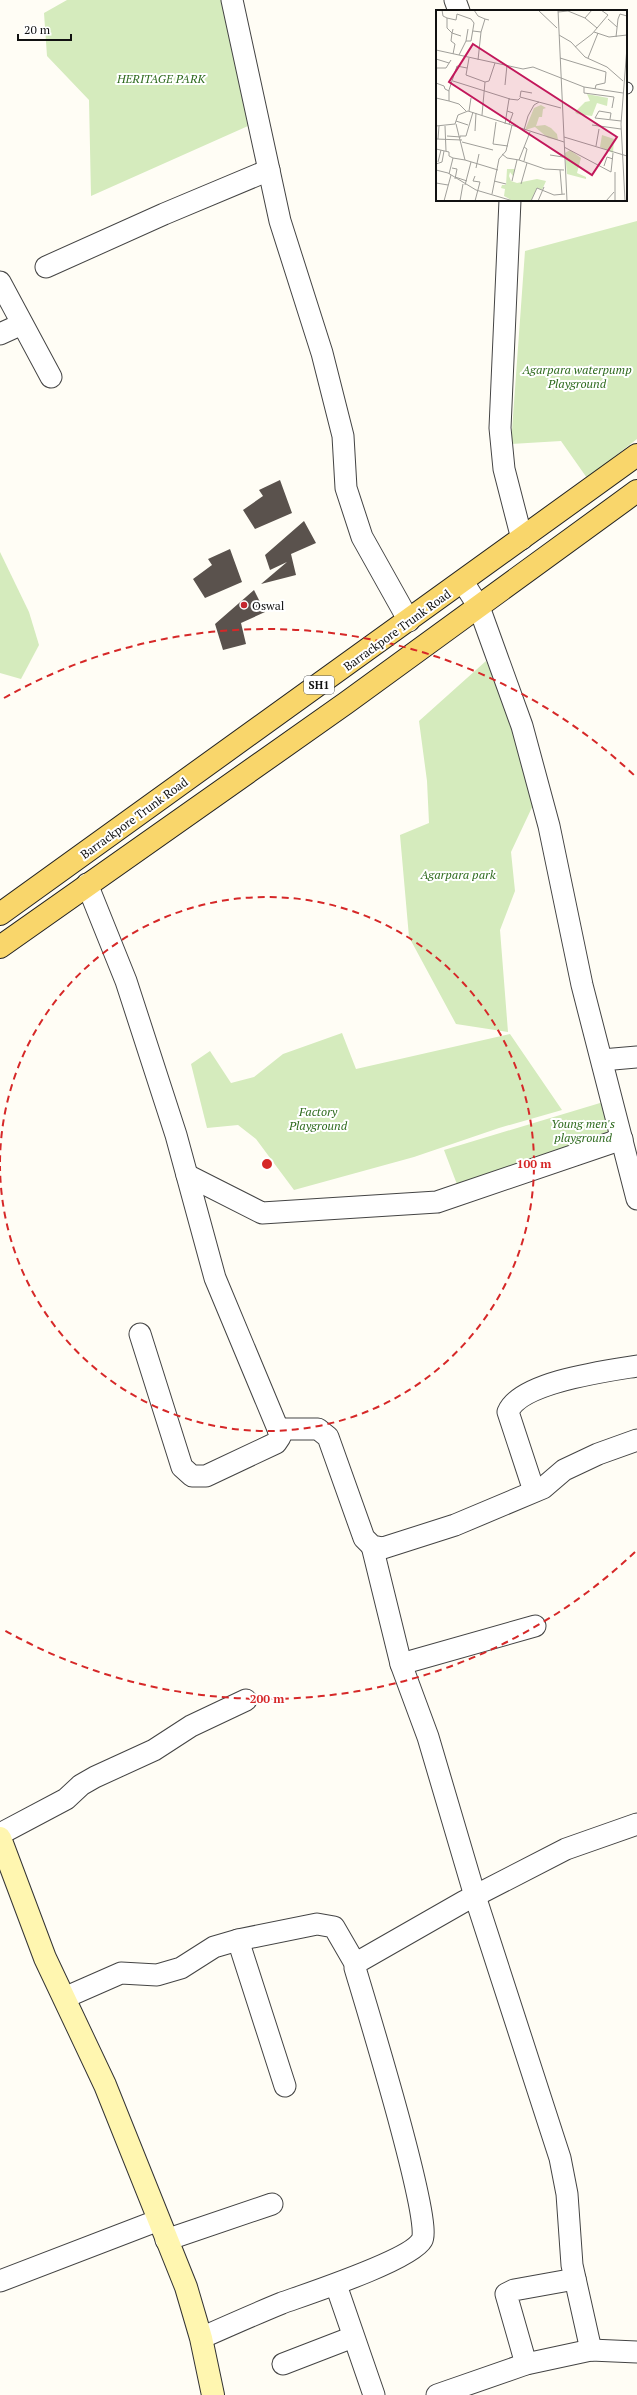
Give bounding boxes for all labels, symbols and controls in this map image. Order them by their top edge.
inset map [436,10,627,201]
scale bar [18,16,71,42]
text: 20 m [24,22,51,37]
park label: HERITAGE PARK [116,71,206,86]
park label: Agarpara waterpump Playground [521,362,632,391]
street label: Barrackpore Trunk Road [340,586,454,674]
place label: Oswal [252,598,285,613]
marker: Oswal [239,600,249,610]
road number: SH1 [304,676,334,694]
street label: Barrackpore Trunk Road [77,774,191,862]
park label: Agarpara park [420,867,496,882]
park label: Factory Playground [288,1104,348,1133]
park label: Young men's playground [551,1116,615,1145]
text: 100 m [517,1156,551,1171]
centre of rings [260,1157,274,1171]
text: 200 m [250,1691,284,1706]

